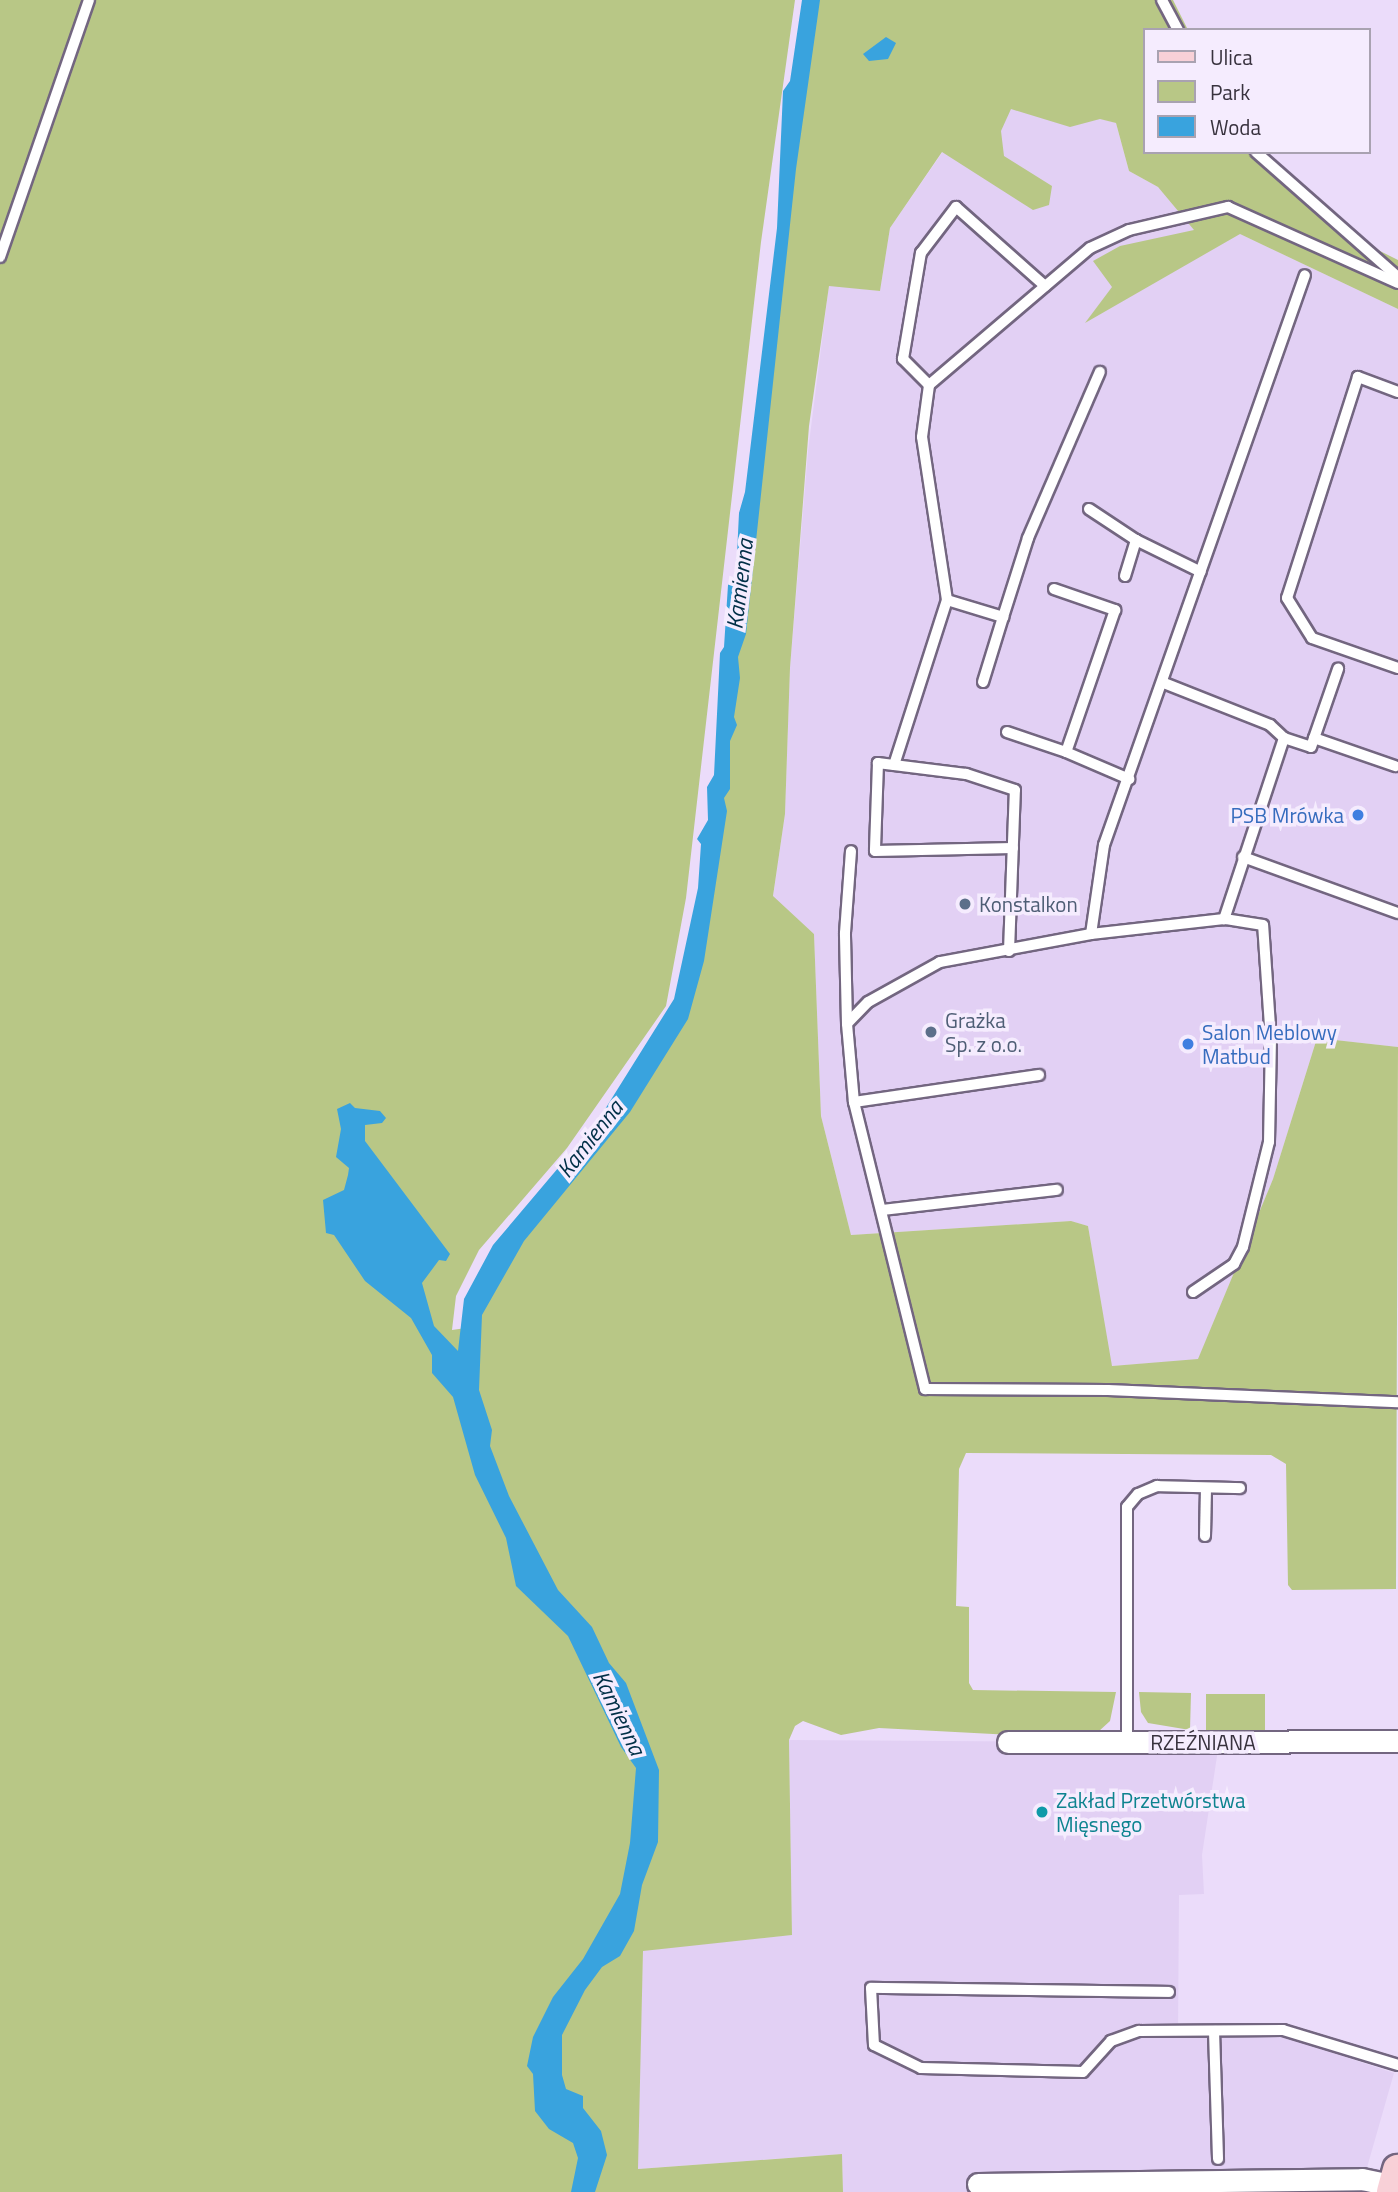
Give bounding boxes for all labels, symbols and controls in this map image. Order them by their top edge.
legend [1142,28,1370,154]
text: Ulica [1210,41,1253,73]
text: Park [1210,76,1250,108]
text: Woda [1210,111,1261,143]
water label: Kamienna [721,537,759,631]
place label: PSB Mrówka [1230,802,1344,828]
marker: PSB Mrówka [1350,807,1366,823]
place label: Konstalkon [979,891,1078,917]
marker: Konstalkon [957,896,973,912]
place label: Grażka Sp. z o.o. [945,1007,1022,1057]
place label: Salon Meblowy Matbud [1202,1019,1337,1069]
marker: Grażka Sp. z o.o. [923,1024,939,1040]
marker: Salon Meblowy Matbud [1180,1036,1196,1052]
water label: Kamienna [551,1095,629,1183]
water label: Kamienna [587,1666,651,1760]
street label: RZEŹNIANA [1150,1729,1256,1755]
place label: Zakład Przetwórstwa Mięsnego [1056,1787,1246,1837]
marker: Zakład Przetwórstwa Mięsnego [1034,1804,1050,1820]

